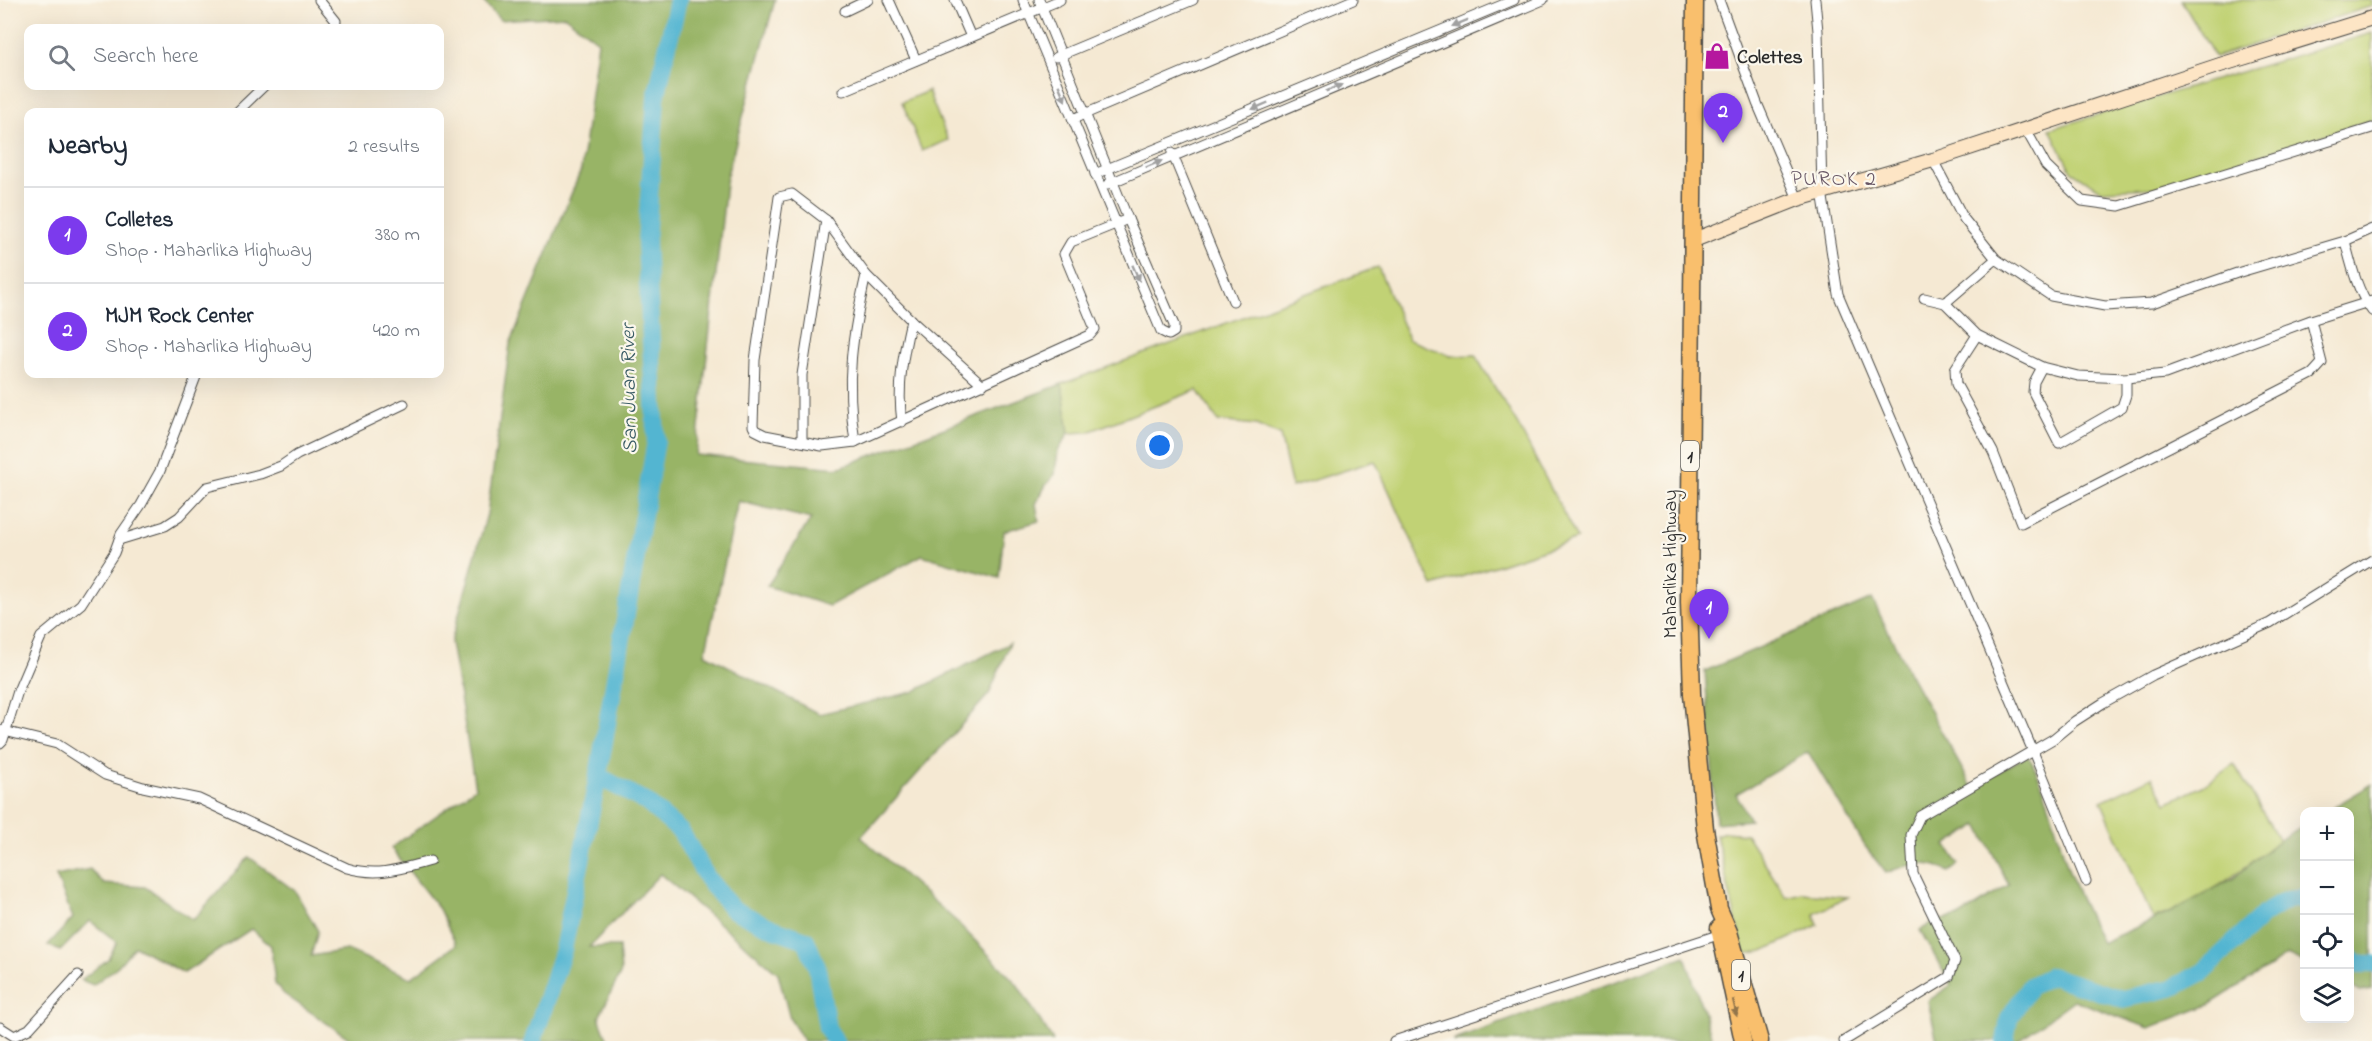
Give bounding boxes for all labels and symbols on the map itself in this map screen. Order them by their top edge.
one-way arrow [1451,19,1469,28]
shop icon: Colettes [1702,41,1732,71]
place label: Colettes [1737,44,1803,73]
one-way arrow [1325,83,1343,93]
one-way arrow [1058,84,1067,102]
pin: 2 [1704,94,1742,143]
one-way arrow [1251,101,1269,111]
one-way arrow [1146,159,1164,169]
district label: PUROK 2 [1791,165,1877,195]
one-way arrow [1131,265,1141,283]
water label: San Juan River [614,321,646,454]
your location [1145,431,1174,460]
road number: 1 [1681,441,1699,471]
street label: Maharlika Highway [1657,490,1687,638]
pin: 1 [1690,590,1728,639]
road number: 1 [1732,960,1750,990]
one-way arrow [1731,999,1741,1017]

